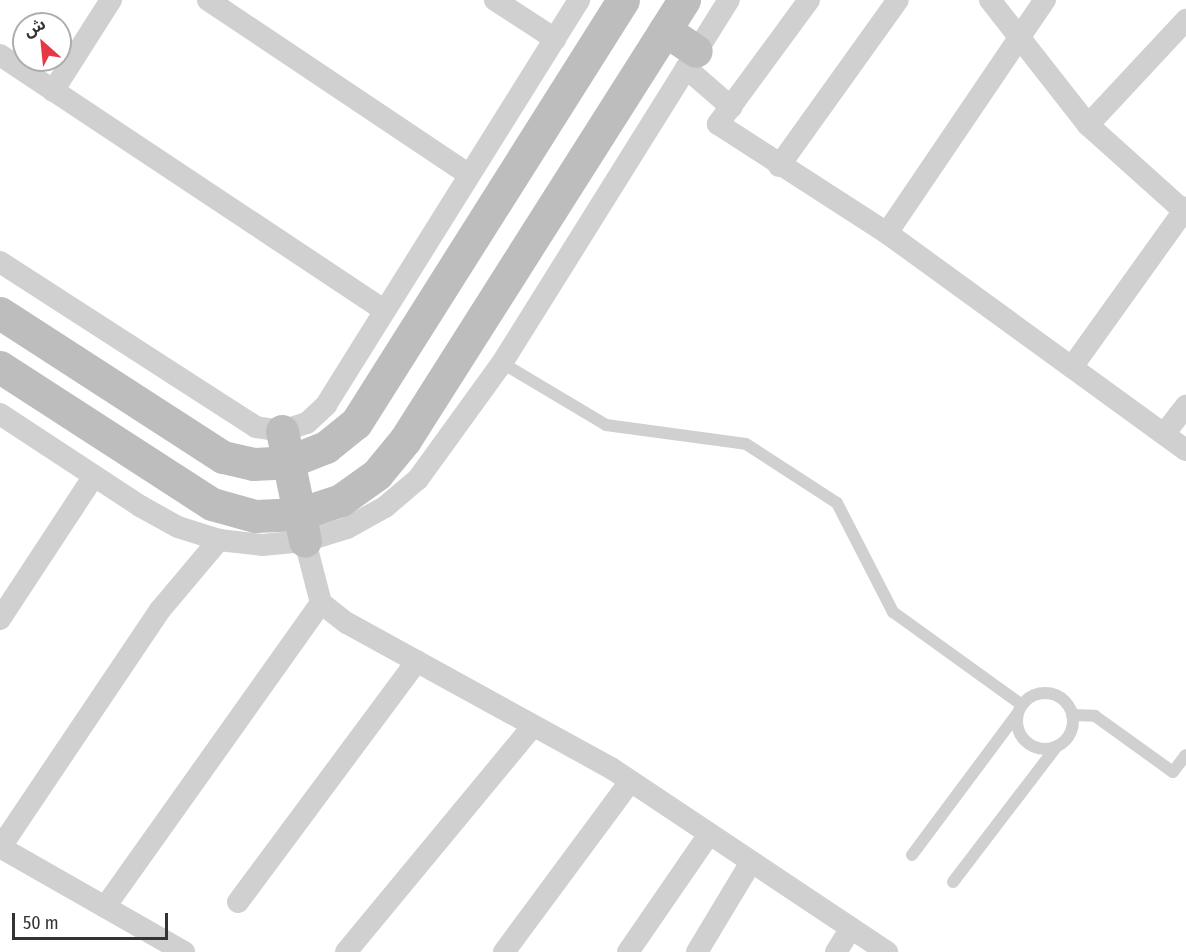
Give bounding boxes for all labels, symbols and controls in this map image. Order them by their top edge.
north arrow [12,12,72,72]
text: ش [20,14,49,41]
scale bar [15,901,171,939]
text: 50 m [23,912,59,934]

